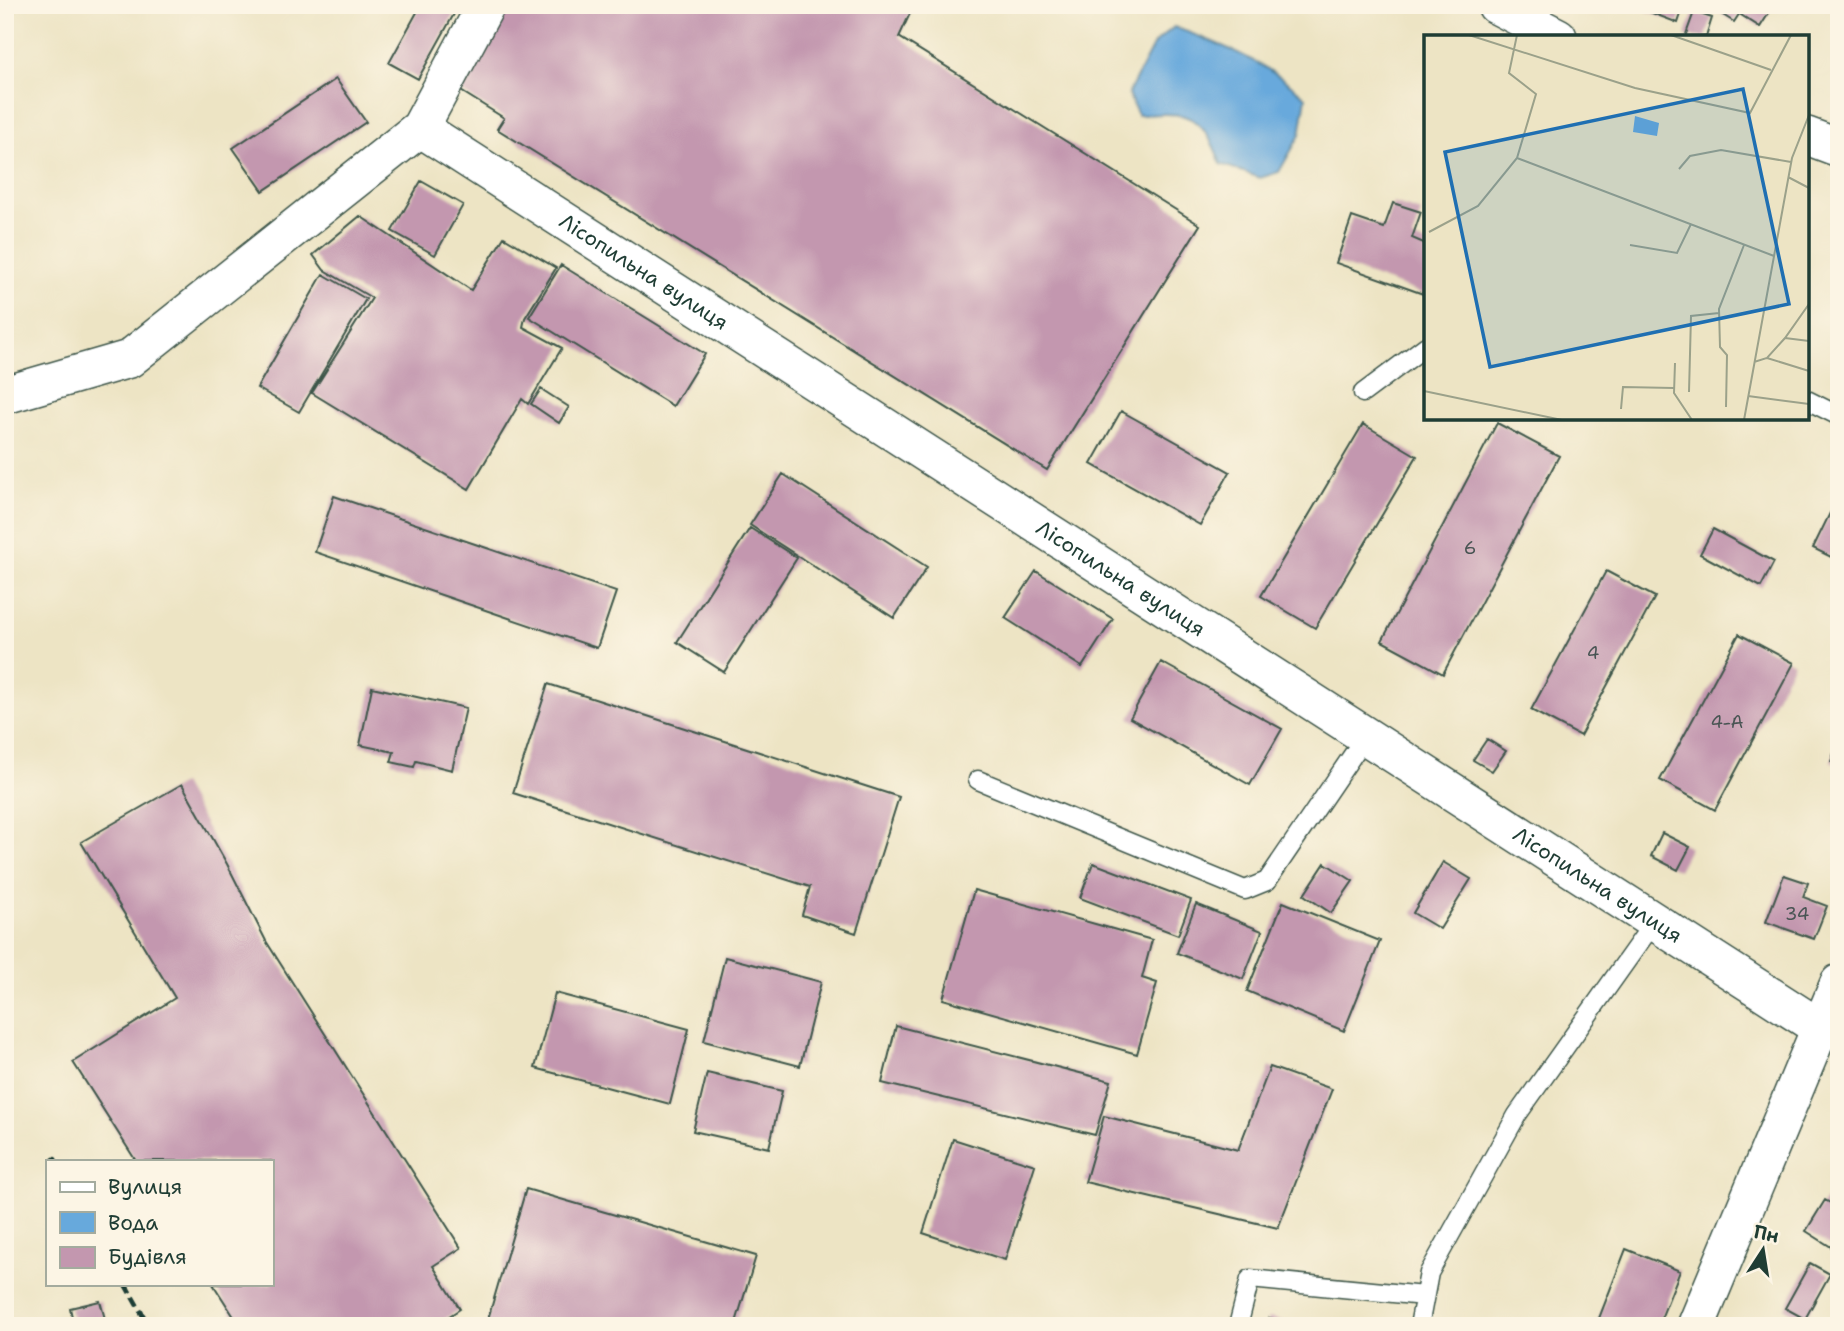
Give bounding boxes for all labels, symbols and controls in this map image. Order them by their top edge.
inset map [1424,35,1809,420]
street label: Лісопильна вулиця [554,207,734,337]
street label: Лісопильна вулиця [1031,514,1211,643]
house number: 6 [1464,536,1476,560]
house number: 4 [1587,641,1599,665]
house number: 4-А [1710,710,1744,734]
street label: Лісопильна вулиця [1508,820,1688,950]
house number: 34 [1785,902,1809,926]
legend [46,1160,273,1286]
text: Вулиця [108,1173,182,1201]
text: Вода [108,1209,158,1237]
north arrow [1728,1216,1798,1286]
text: Пн [1752,1219,1781,1249]
text: Будівля [108,1243,187,1271]

